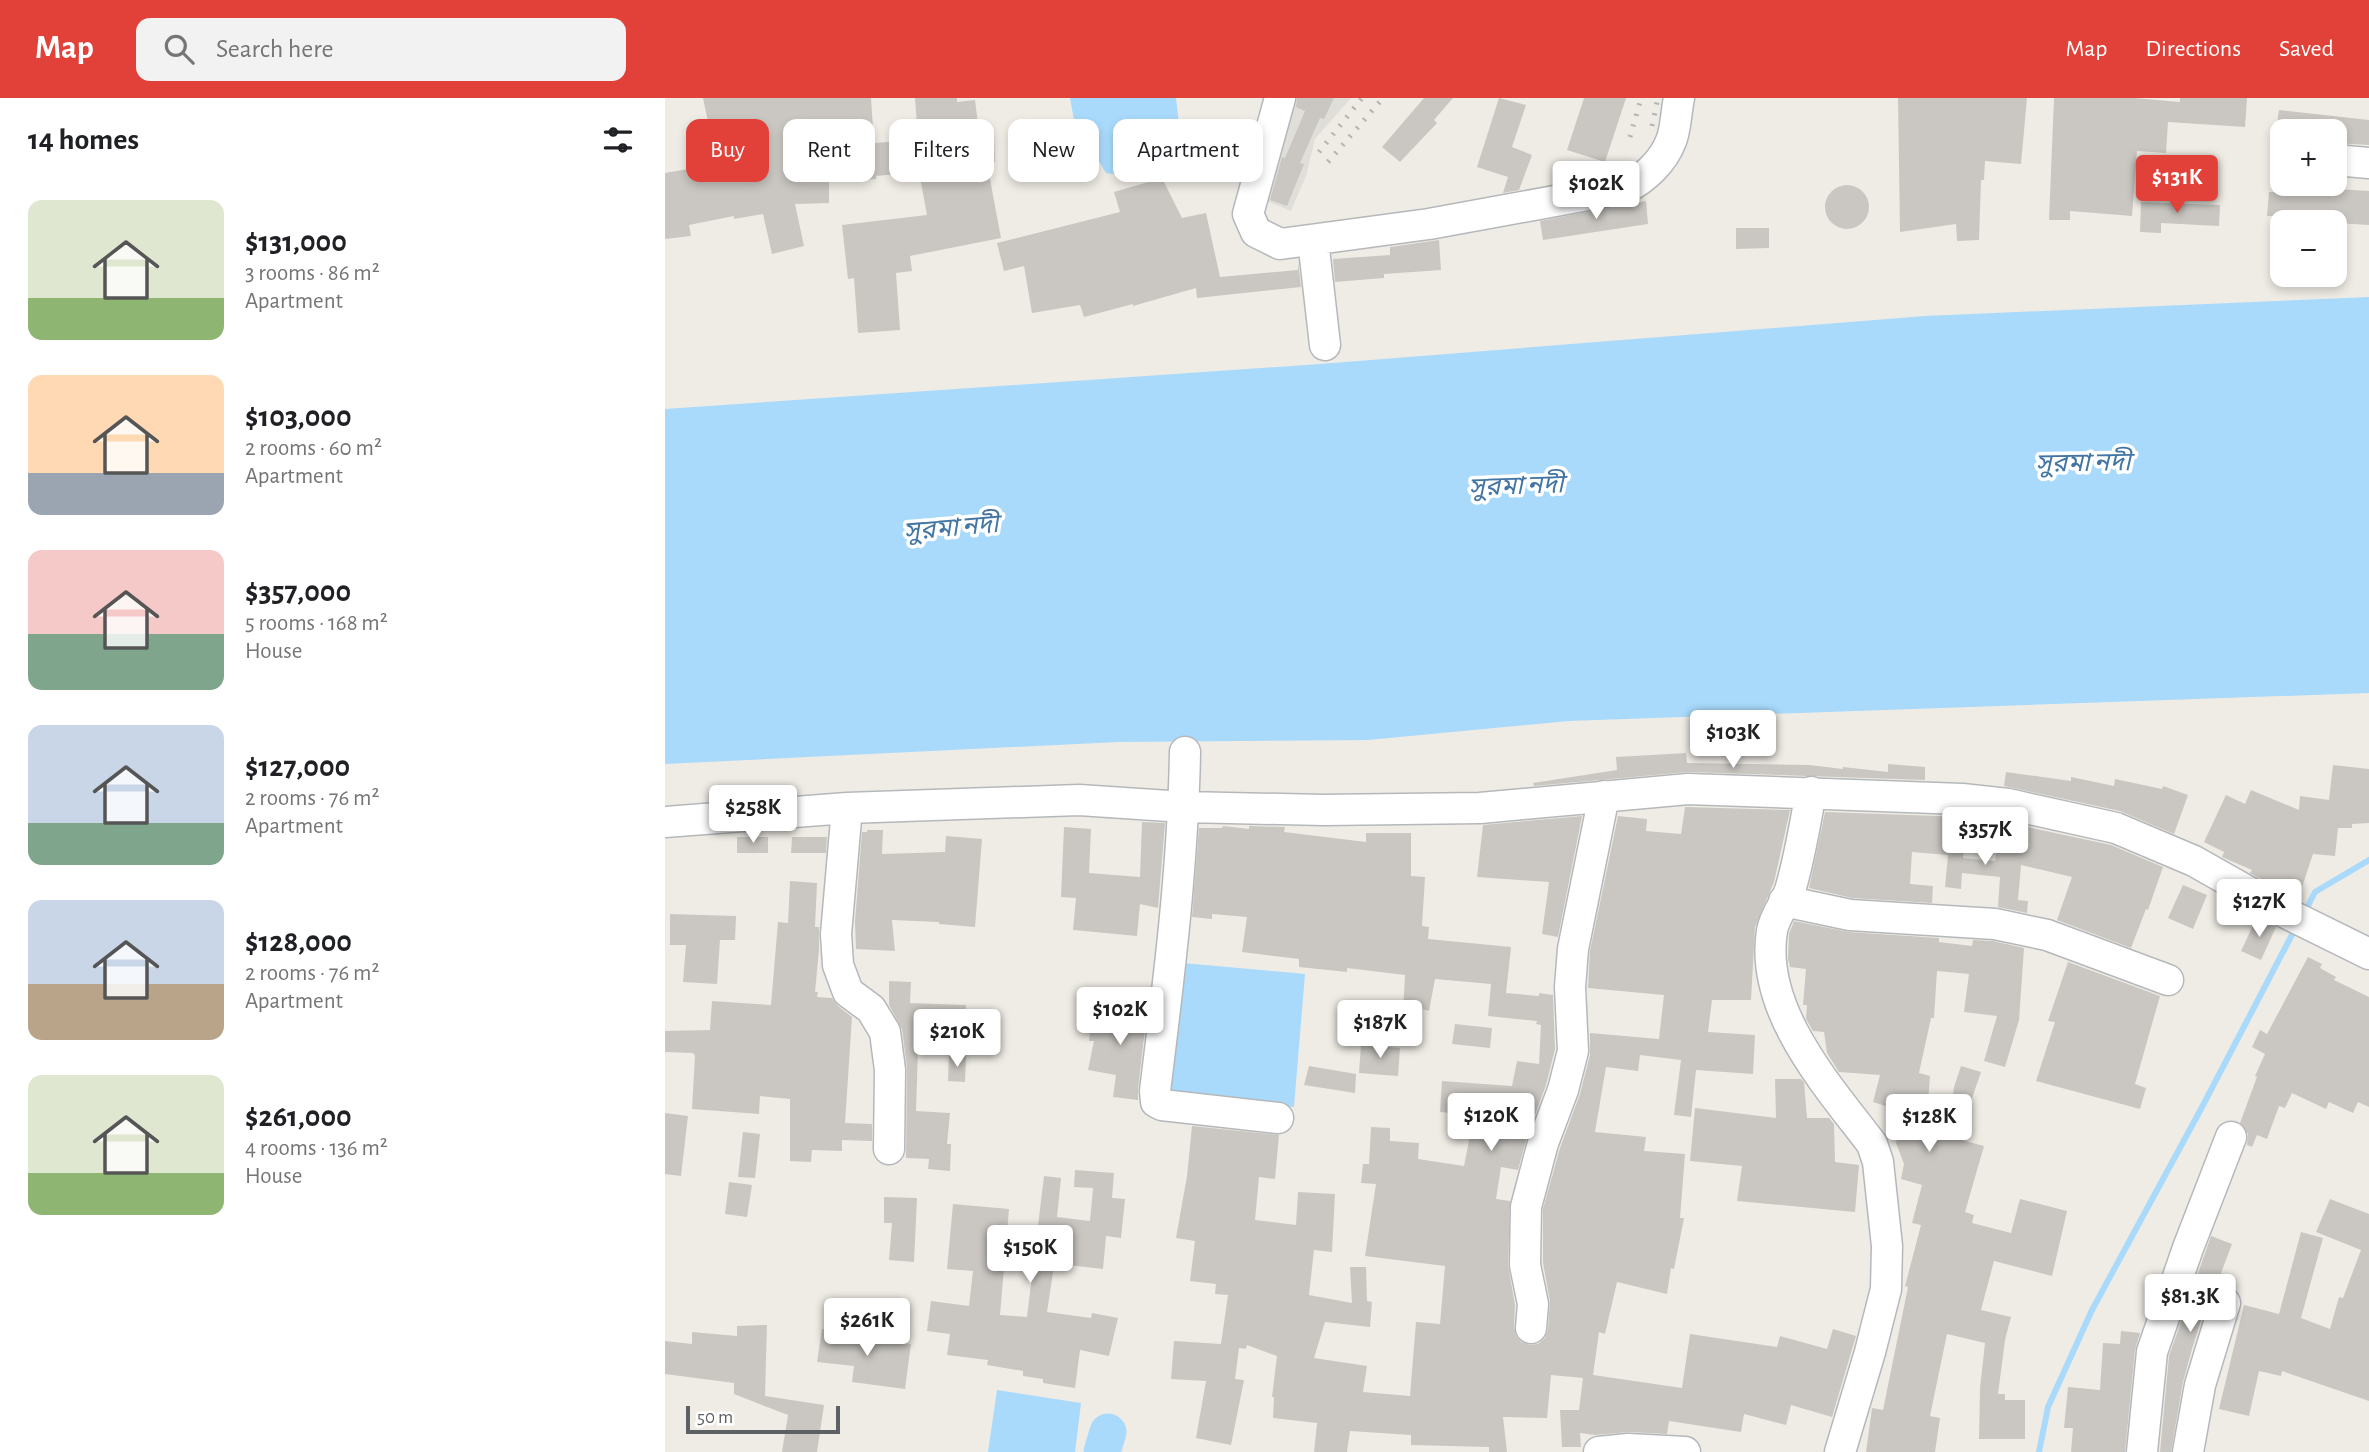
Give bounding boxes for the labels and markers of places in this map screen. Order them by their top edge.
pin: $131K [2128,156,2226,215]
pin: $102K [1547,162,1645,221]
pin: $103K [1684,710,1782,770]
pin: $258K [704,786,802,845]
pin: $357K [1936,808,2034,867]
pin: $127K [2210,880,2308,939]
pin: $102K [1071,988,1169,1047]
pin: $187K [1331,1000,1429,1060]
pin: $210K [908,1010,1006,1069]
pin: $120K [1442,1094,1540,1153]
pin: $128K [1880,1094,1978,1154]
pin: $150K [981,1226,1079,1285]
pin: $81.3K [2133,1274,2247,1334]
pin: $261K [818,1298,916,1358]

